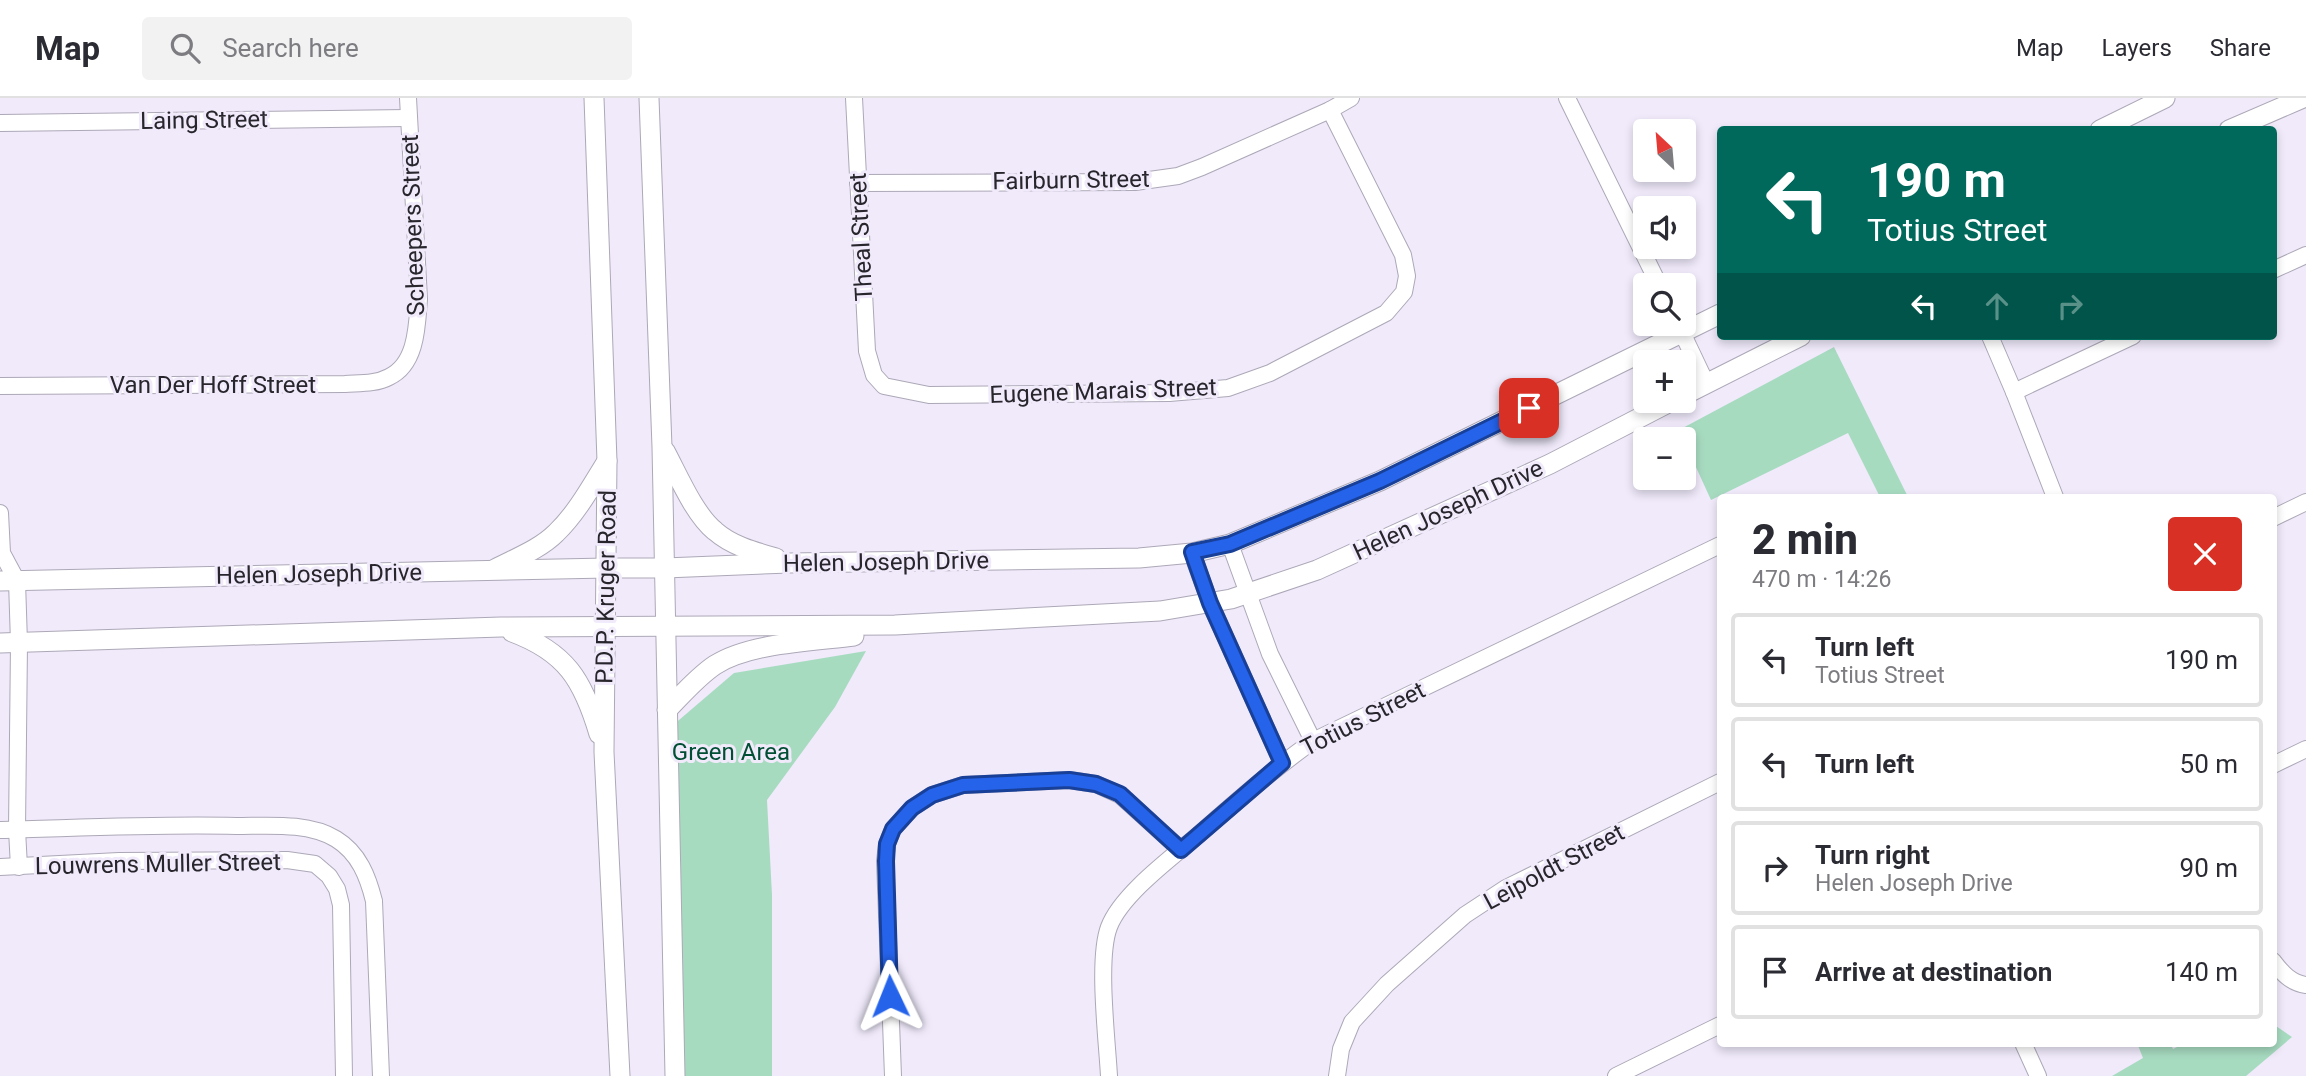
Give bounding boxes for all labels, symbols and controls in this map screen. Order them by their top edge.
search box [142,17,632,80]
text: Map [35,29,100,68]
icon: search [166,29,204,67]
text: Search here [222,33,359,63]
text: Map [2016,34,2064,62]
text: Layers [2102,34,2172,62]
text: Share [2210,34,2271,62]
street label: Laing Street [140,105,268,135]
north arrow [1633,119,1696,182]
map controls [1633,119,1696,490]
street label: Scheepers Street [396,134,430,316]
text: 190 m [1867,152,2006,209]
icon: left [1752,154,1843,245]
street label: Fairburn Street [992,165,1150,195]
street label: Theal Street [844,172,878,302]
button: sound [1633,196,1696,259]
text: Totius Street [1867,211,2048,249]
button: search [1633,273,1696,336]
icon: left [1905,287,1943,325]
icon: ahead [1978,287,2016,325]
icon: right [2051,287,2089,325]
button: + [1633,350,1696,413]
street label: Van Der Hoff Street [110,371,316,399]
street label: Eugene Marais Street [989,373,1217,409]
pin [1499,378,1559,438]
icon: arrive [1510,389,1548,427]
button: − [1633,427,1696,490]
street label: Helen Joseph Drive [1349,454,1547,566]
street label: P.D.P. Kruger Road [590,490,622,684]
text: 2 min [1752,515,1858,564]
button: close [2168,517,2242,591]
street label: Helen Joseph Drive [783,546,989,578]
street label: Helen Joseph Drive [216,558,422,590]
text: 470 m · 14:26 [1752,566,1891,593]
text: Turn left [1815,632,1914,662]
icon: left [1756,641,1794,679]
text: 190 m [2165,645,2238,675]
text: Totius Street [1815,662,1945,689]
street label: Totius Street [1296,676,1430,762]
park label: Green Area [672,738,790,766]
icon: left [1756,745,1794,783]
text: Turn left [1815,749,1914,779]
text: 50 m [2180,749,2238,779]
street label: Leipoldt Street [1479,818,1629,916]
text: Turn right [1815,840,1930,870]
street label: Louwrens Muller Street [35,848,281,880]
icon: right [1756,849,1794,887]
text: 90 m [2180,853,2238,883]
text: Helen Joseph Drive [1815,870,2013,897]
icon: arrive [1756,953,1794,991]
text: Arrive at destination [1815,957,2052,987]
text: 140 m [2165,957,2238,987]
position arrow [853,959,927,1033]

